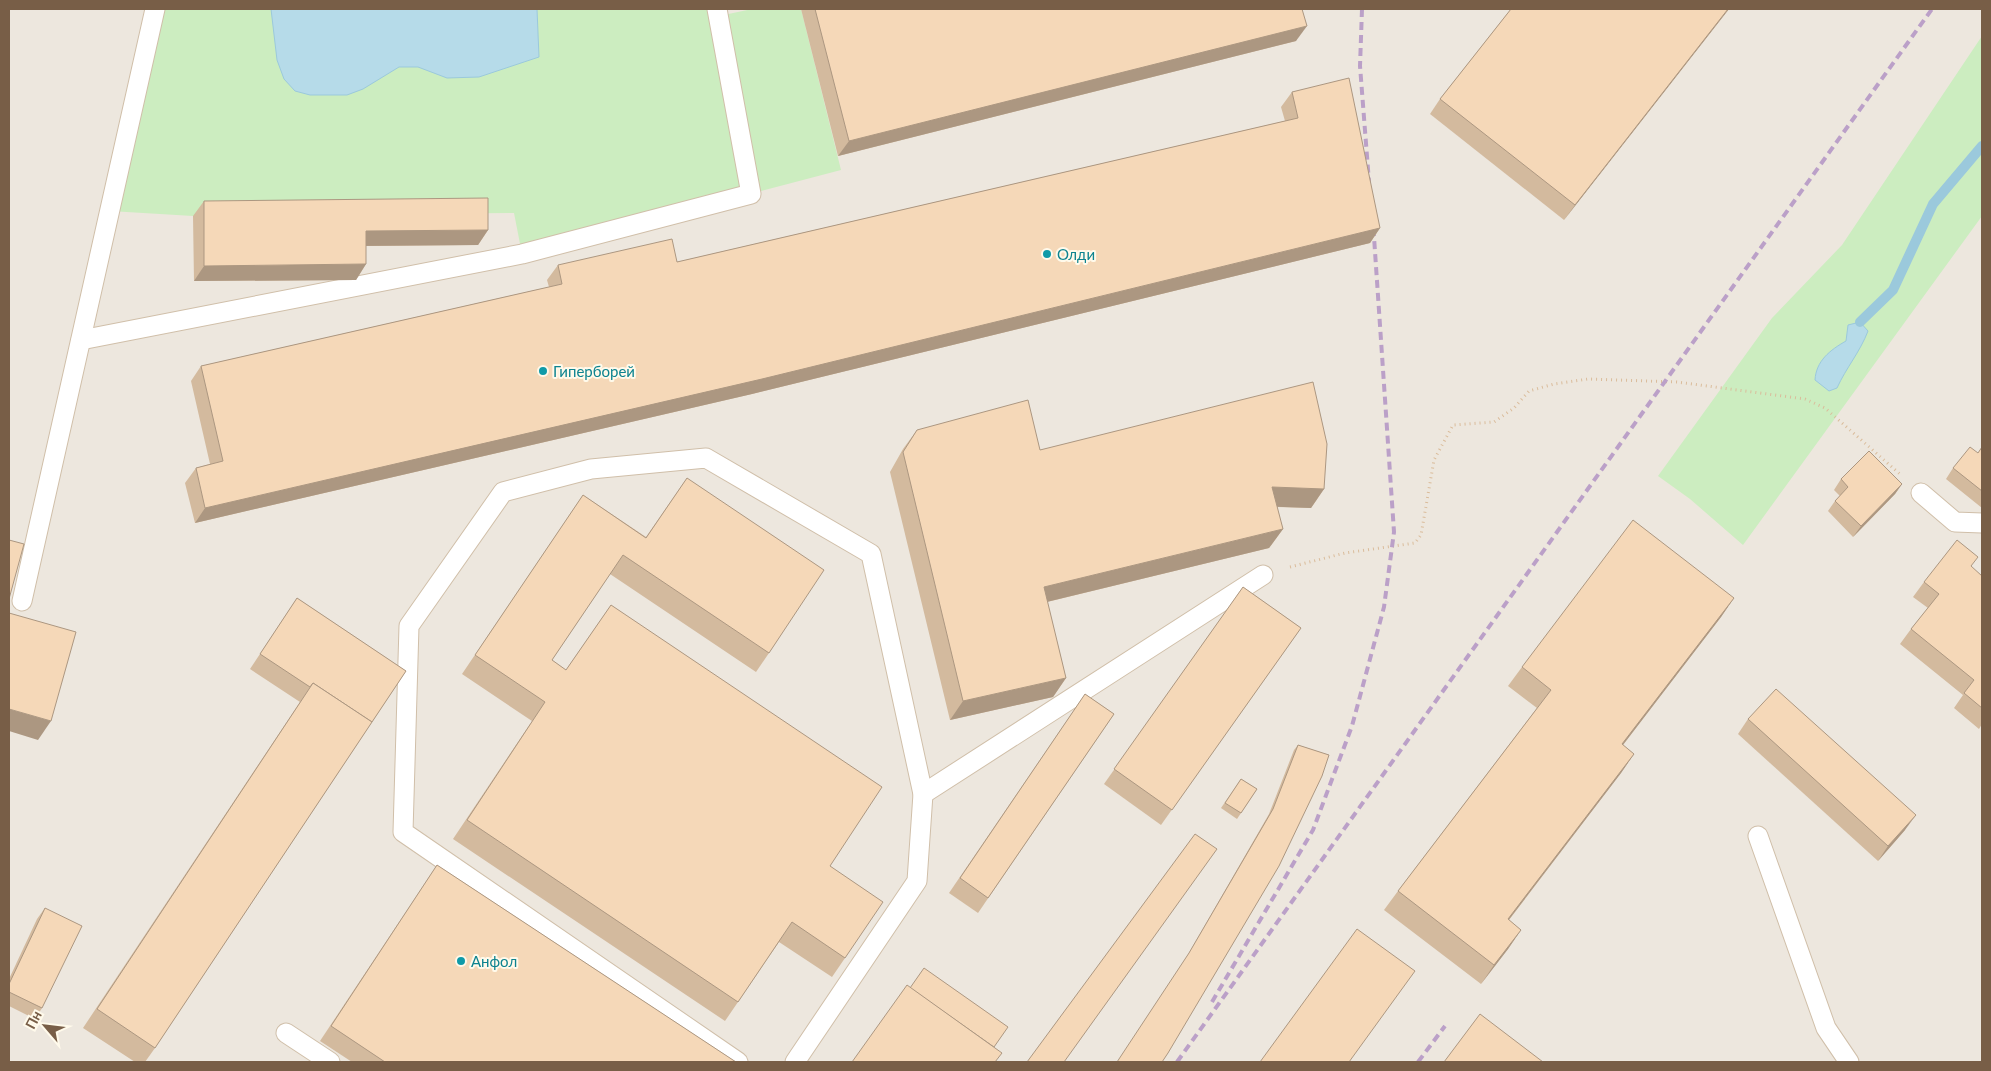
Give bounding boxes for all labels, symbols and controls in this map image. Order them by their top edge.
place label: Олди [1057,245,1095,263]
marker: Олди [1041,248,1053,260]
place label: Гиперборей [553,362,635,380]
marker: Гиперборей [537,365,549,377]
place label: Анфол [471,952,517,970]
marker: Анфол [455,955,467,967]
north arrow [20,1001,70,1051]
text: Пн [21,1008,45,1032]

